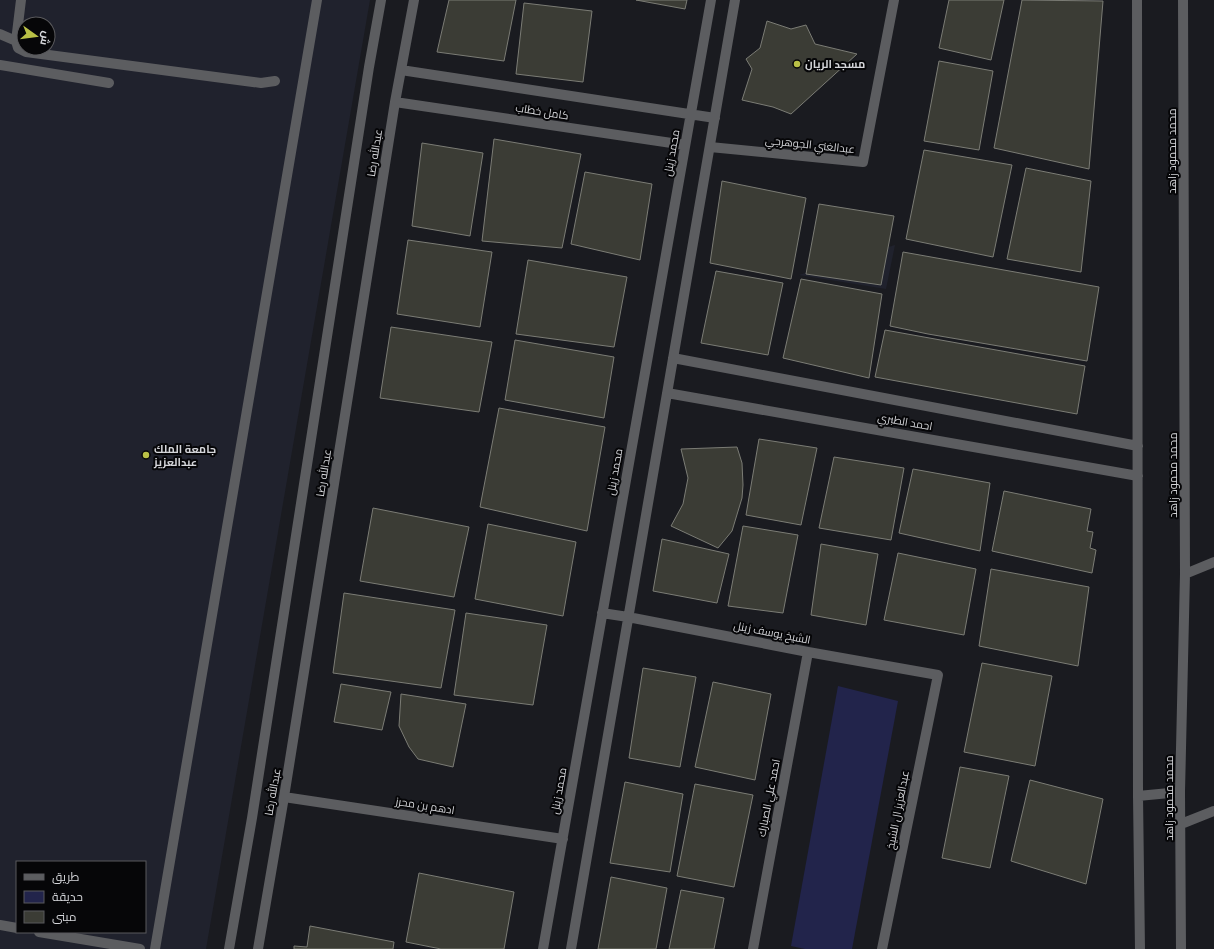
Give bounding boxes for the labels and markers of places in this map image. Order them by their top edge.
place label: مسجد الريان [805,58,865,71]
marker: مسجد الريان [792,59,802,69]
place label: جامعة الملك عبدالعزيز [153,443,216,469]
marker: جامعة الملك عبدالعزيز [141,450,151,460]

